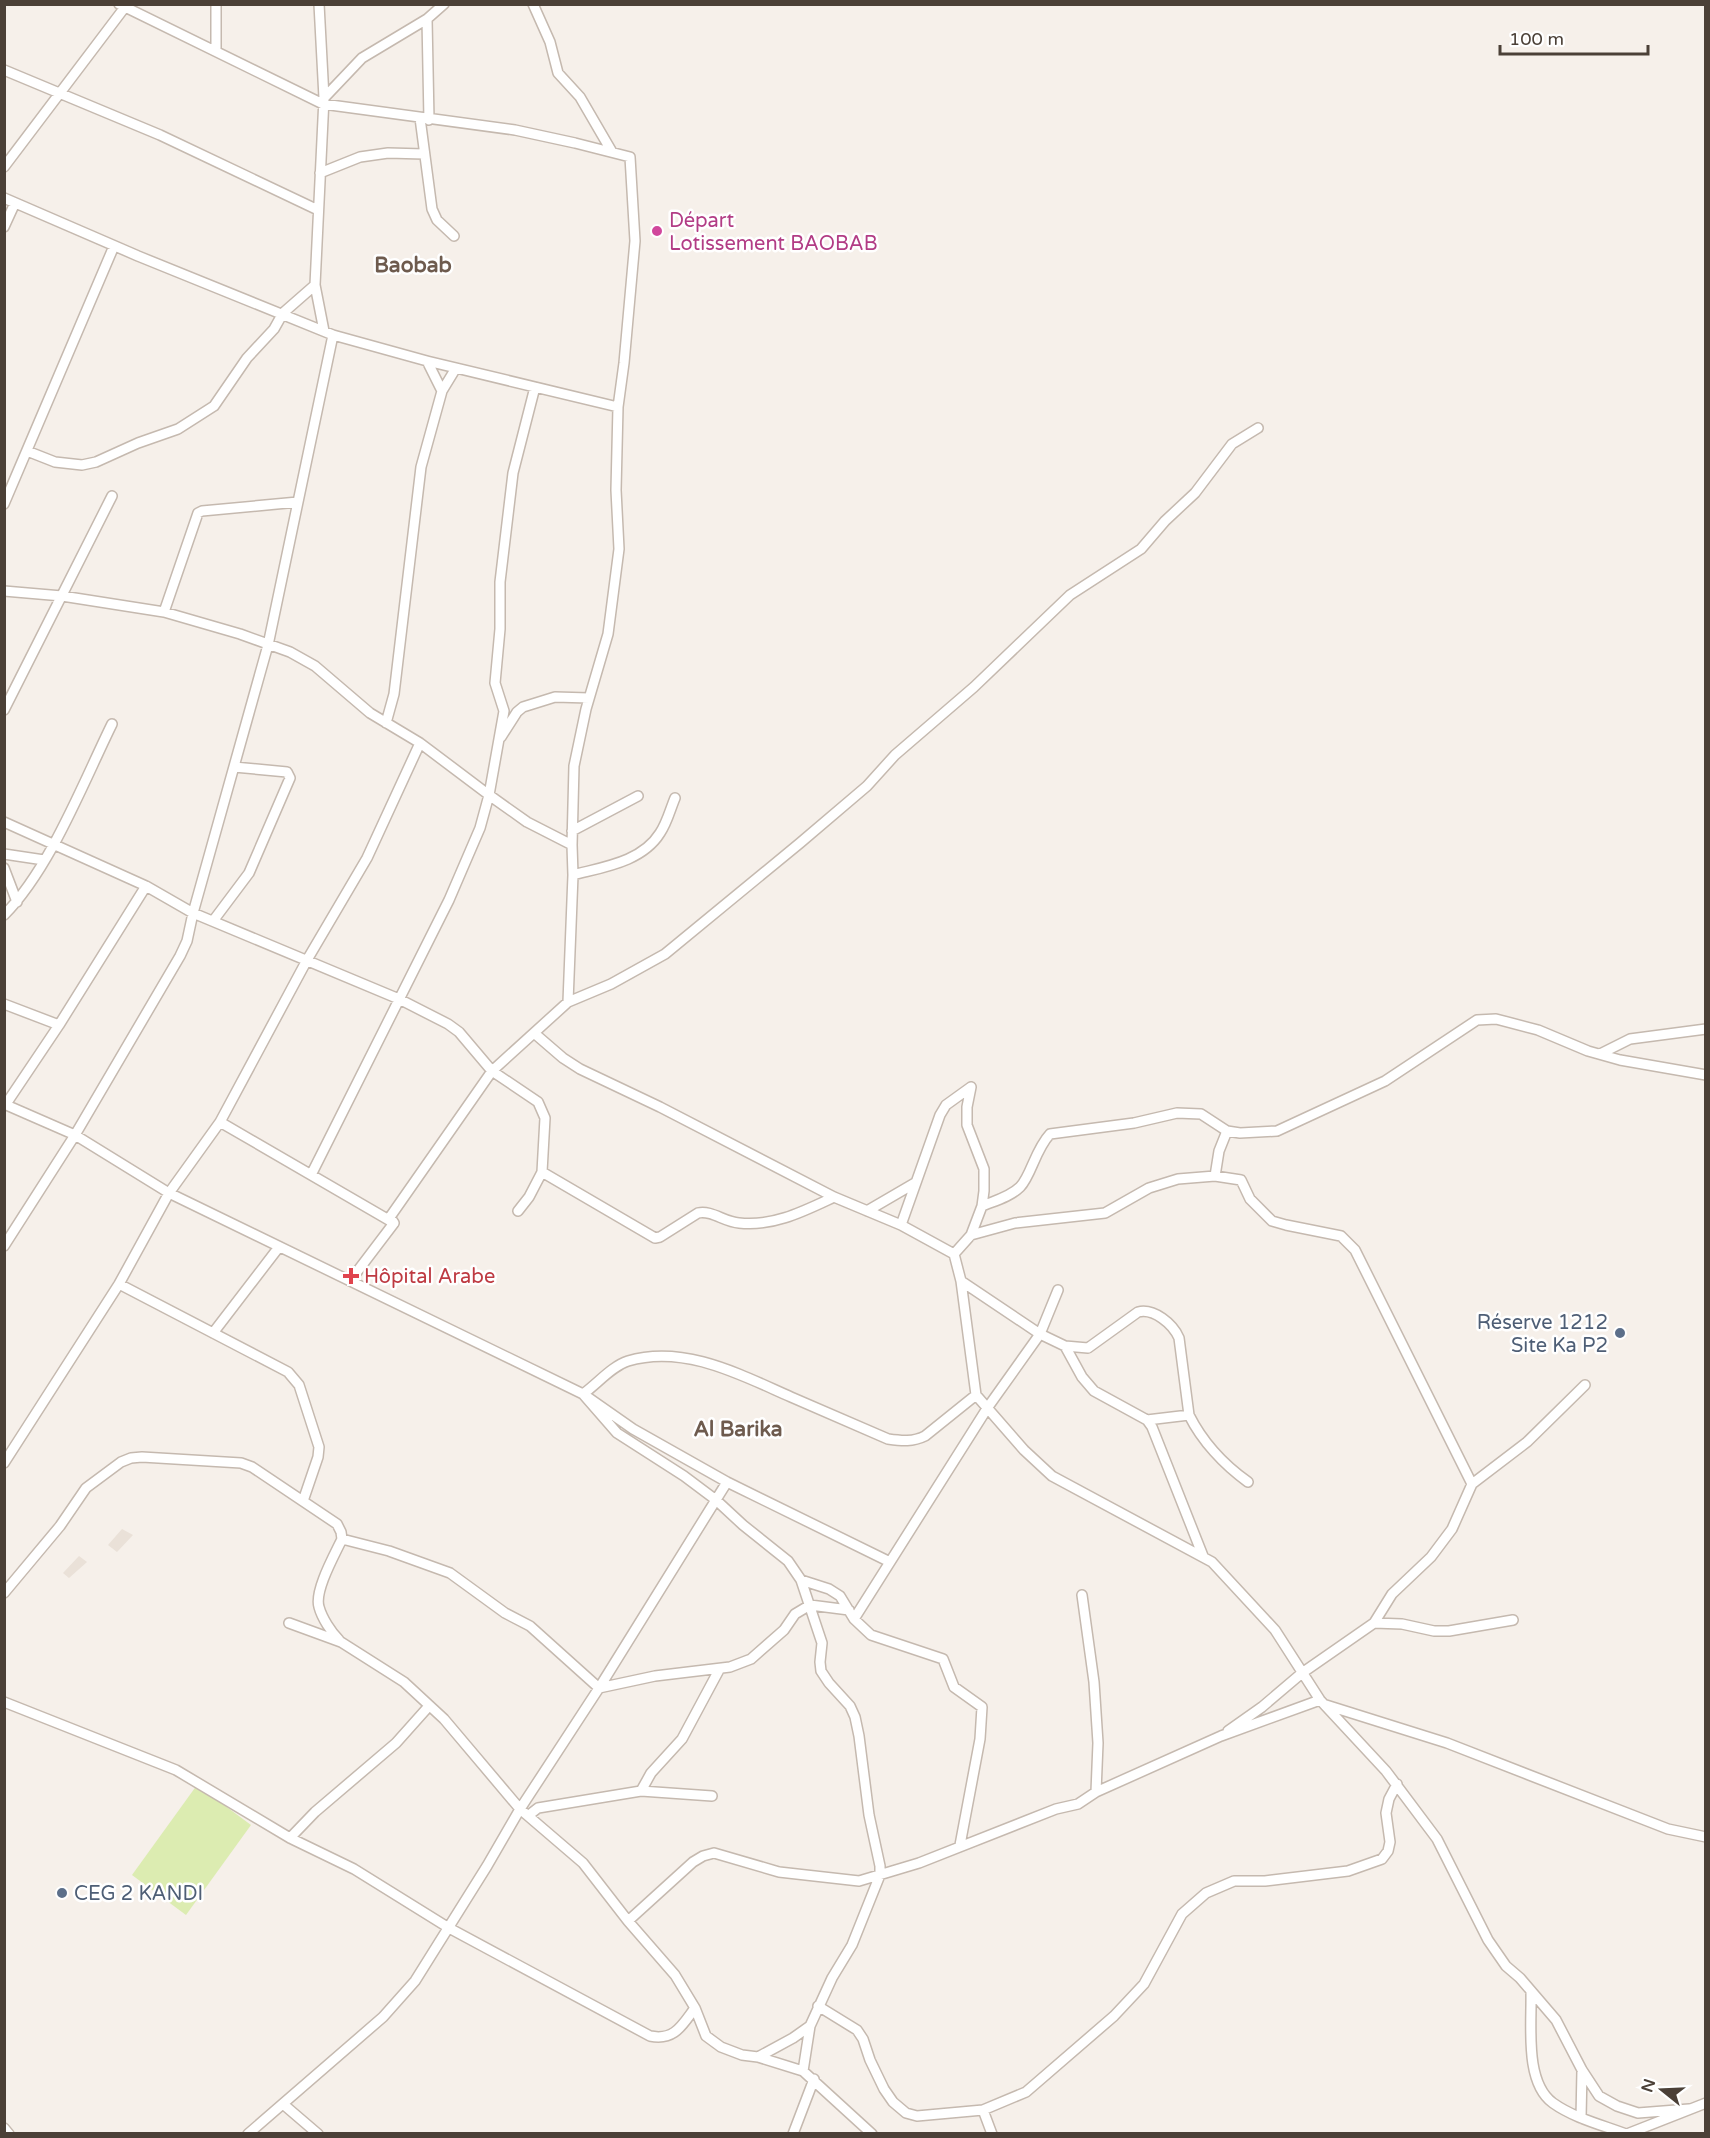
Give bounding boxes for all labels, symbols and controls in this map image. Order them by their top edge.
scale bar [1500,18,1648,56]
text: 100 m [1509,28,1564,50]
place label: Départ Lotissement BAOBAB [669,209,878,256]
marker: Départ Lotissement BAOBAB [650,224,664,238]
district label: Baobab [374,253,452,278]
place label: Hôpital Arabe [364,1265,495,1289]
marker: Hôpital Arabe [342,1267,360,1285]
place label: Réserve 1212 Site Ka P2 [1477,1311,1608,1358]
marker: Réserve 1212 Site Ka P2 [1613,1326,1627,1340]
district label: Al Barika [694,1417,782,1442]
place label: CEG 2 KANDI [74,1882,203,1906]
marker: CEG 2 KANDI [55,1886,69,1900]
north arrow [1632,2060,1692,2120]
text: N [1637,2076,1660,2095]

